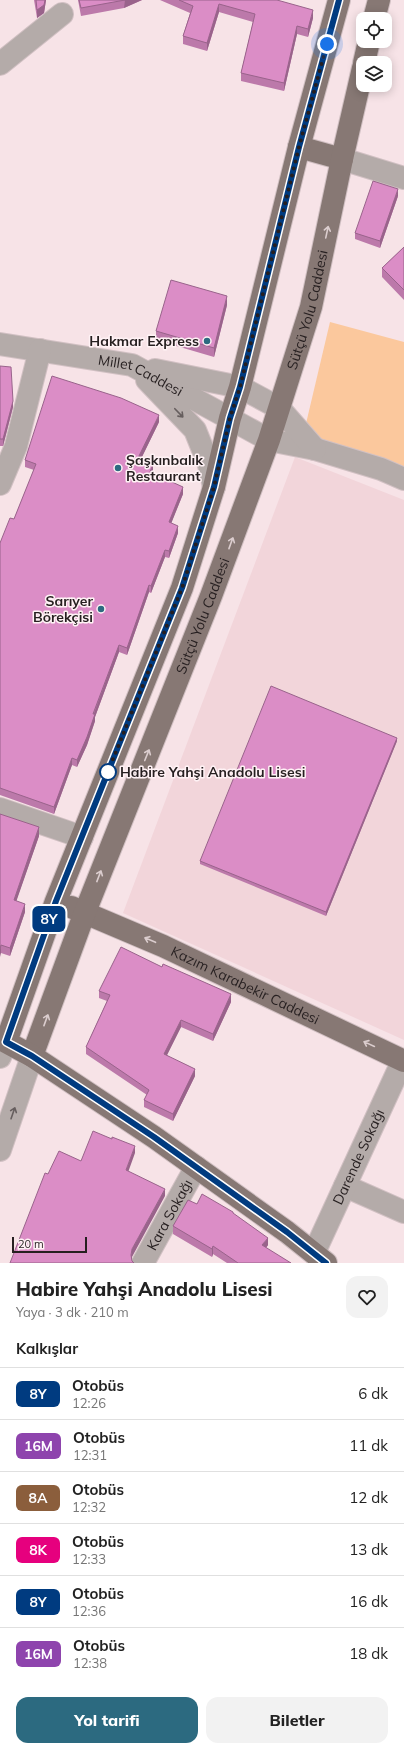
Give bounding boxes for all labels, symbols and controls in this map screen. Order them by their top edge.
map controls [356,12,392,92]
button: locate [356,12,392,48]
your location [317,34,337,54]
button: layers [356,56,392,92]
one-way arrow [323,226,331,239]
street label: Sütçü Yolu Caddesi [283,248,332,372]
place label: Hakmar Express [89,332,199,350]
marker: Hakmar Express [202,336,212,346]
street label: Millet Caddesi [97,351,186,400]
one-way arrow [174,408,184,418]
place label: Şaşkınbalık Restaurant [126,451,203,485]
marker: Şaşkınbalık Restaurant [113,463,123,473]
one-way arrow [228,537,236,549]
street label: Sütçü Yolu Caddesi [172,555,233,677]
place label: Sarıyer Börekçisi [33,592,93,626]
marker: Sarıyer Börekçisi [96,604,106,614]
one-way arrow [144,749,152,761]
marker: Habire Yahşi Anadolu Lisesi [99,763,117,781]
place label: Habire Yahşi Anadolu Lisesi [120,763,305,781]
one-way arrow [96,870,104,882]
line badge: 8Y [31,906,67,932]
text: 8Y [40,910,58,928]
one-way arrow [145,936,157,943]
street label: Kazım Karabekir Caddesi [168,942,322,1028]
one-way arrow [42,1014,50,1026]
one-way arrow [363,1040,375,1047]
street label: Darende Sokağı [329,1106,388,1207]
one-way arrow [9,1108,17,1120]
street label: Kara Sokağı [143,1176,196,1254]
scale bar [12,1235,87,1254]
text: 20 m [18,1237,44,1251]
button: heart [346,1276,388,1318]
text: Habire Yahşi Anadolu Lisesi [16,1277,272,1301]
text: Yaya · 3 dk · 210 m [16,1304,129,1320]
text: Kalkışlar [16,1339,78,1358]
text: Otobüs [72,1376,124,1395]
text: 6 dk [358,1384,388,1403]
text: 8Y [29,1385,47,1403]
text: 12:26 [72,1395,106,1411]
text: Otobüs [73,1428,125,1447]
text: 11 dk [349,1436,388,1455]
text: 16M [24,1437,53,1455]
text: 12:31 [73,1447,107,1463]
text: Otobüs [72,1480,124,1499]
text: 12 dk [349,1488,388,1507]
text: 8A [29,1489,47,1507]
text: 12:32 [72,1499,106,1515]
text: Otobüs [72,1532,124,1551]
text: 13 dk [349,1540,388,1559]
text: 8K [29,1541,47,1559]
text: 12:33 [72,1551,106,1567]
text: Otobüs [72,1584,124,1603]
text: 16 dk [349,1592,388,1611]
text: 8Y [29,1593,47,1611]
text: 12:36 [72,1603,106,1619]
text: Otobüs [73,1636,125,1655]
text: 18 dk [349,1644,388,1663]
text: 16M [24,1645,53,1663]
text: 12:38 [73,1655,107,1671]
button: Yol tarifi [16,1697,198,1743]
button: Biletler [206,1697,388,1743]

